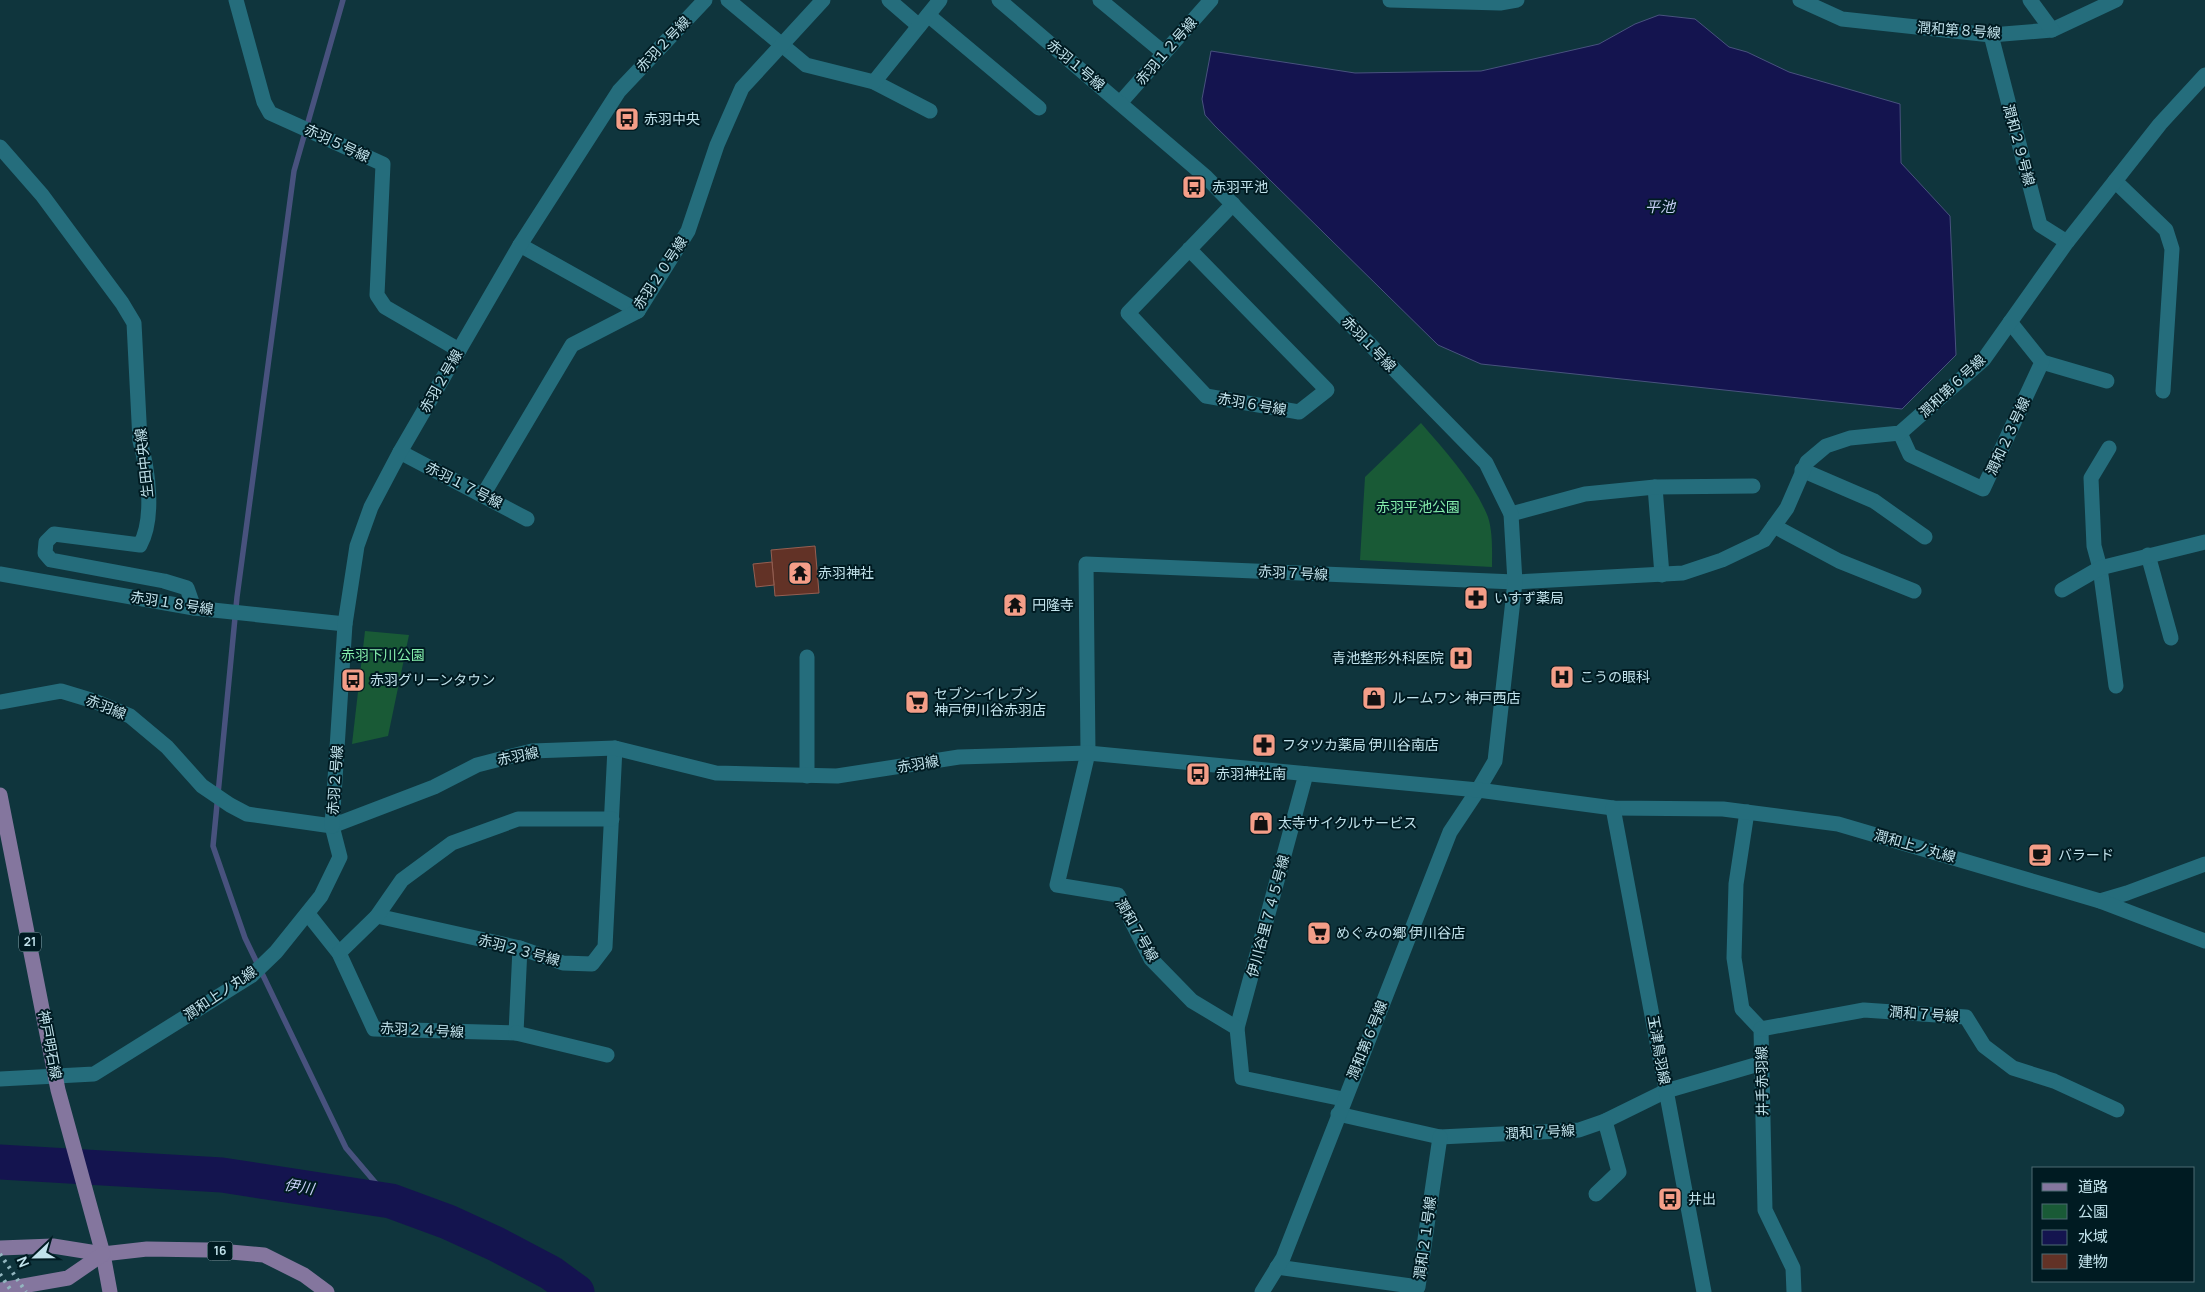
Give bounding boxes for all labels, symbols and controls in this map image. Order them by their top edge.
street label: 赤羽２号線 [631,12,694,75]
street label: 赤羽１２号線 [1131,13,1200,89]
street label: 潤和第８号線 [1916,17,2002,42]
street label: 赤羽１号線 [1043,35,1109,94]
street label: 潤和２９号線 [1999,102,2040,188]
bus stop icon: 赤羽中央 [614,106,640,132]
place label: 赤羽中央 [644,109,700,128]
street label: 赤羽５号線 [301,119,373,166]
bus stop icon: 赤羽平池 [1181,174,1207,200]
place label: 赤羽平池 [1212,177,1268,196]
water label: 平池 [1645,196,1677,217]
street label: 赤羽２０号線 [628,233,691,313]
street label: 赤羽１号線 [1338,312,1401,375]
street label: 赤羽２号線 [415,346,466,416]
street label: 潤和第６号線 [1914,350,1989,421]
street label: 赤羽６号線 [1216,388,1288,419]
street label: 潤和２３号線 [1981,394,2034,478]
street label: 生田中央線 [130,427,157,499]
street label: 赤羽１７号線 [422,457,506,512]
park label: 赤羽平池公園 [1376,497,1460,516]
temple icon: 赤羽神社 [787,560,813,586]
street label: 赤羽７号線 [1258,561,1328,584]
place label: 赤羽神社 [818,563,874,582]
pharmacy icon: いすず薬局 [1463,585,1489,611]
street label: 赤羽１８号線 [129,587,215,618]
place label: いすず薬局 [1494,588,1564,607]
temple icon: 円隆寺 [1002,592,1028,618]
place label: 円隆寺 [1032,595,1074,614]
park label: 赤羽下川公園 [341,645,425,664]
hospital icon: 青池整形外科医院 [1448,645,1474,671]
place label: 青池整形外科医院 [1332,648,1444,667]
hospital icon: こうの眼科 [1549,664,1575,690]
bus stop icon: 赤羽グリーンタウン [340,667,366,693]
place label: こうの眼科 [1580,667,1650,686]
place label: 赤羽グリーンタウン [370,670,495,689]
place label: セブン-イレブン 神戸伊川谷赤羽店 [934,684,1046,719]
shop icon: ルームワン 神戸西店 [1361,685,1387,711]
place label: ルームワン 神戸西店 [1392,688,1520,707]
supermarket icon: セブン-イレブン 神戸伊川谷赤羽店 [904,689,930,715]
street label: 赤羽線 [83,690,129,723]
pharmacy icon: フタツカ薬局 伊川谷南店 [1251,732,1277,758]
place label: フタツカ薬局 伊川谷南店 [1282,735,1439,754]
street label: 赤羽線 [495,742,540,769]
street label: 赤羽２号線 [323,744,346,816]
street label: 赤羽線 [896,751,940,776]
bus stop icon: 赤羽神社南 [1185,761,1211,787]
place label: 赤羽神社南 [1216,764,1286,783]
shop icon: 太寺サイクルサービス [1248,810,1274,836]
place label: 太寺サイクルサービス [1278,813,1417,832]
street label: 潤和上ノ丸線 [1872,825,1958,866]
cafe icon: バラード [2027,842,2053,868]
place label: バラード [2058,845,2114,864]
street label: 伊川谷里７４５号線 [1242,853,1293,979]
street label: 潤和７号線 [1112,895,1163,965]
supermarket icon: めぐみの郷 伊川谷店 [1306,920,1332,946]
place label: めぐみの郷 伊川谷店 [1336,923,1465,942]
street label: 赤羽２３号線 [476,929,562,970]
road number: 21 [19,932,41,952]
street label: 潤和上ノ丸線 [180,961,260,1024]
street label: 潤和第６号線 [1342,997,1391,1082]
street label: 潤和７号線 [1888,1002,1960,1025]
street label: 神戸明石線 [34,1009,66,1081]
street label: 玉津鳥羽線 [1644,1014,1675,1086]
street label: 赤羽２４号線 [380,1018,464,1041]
street label: 井手赤羽線 [1751,1046,1772,1116]
street label: 潤和７号線 [1505,1120,1575,1143]
legend [2032,1167,2195,1282]
water label: 伊川 [283,1174,318,1200]
text: 道路 [2078,1176,2108,1197]
bus stop icon: 井出 [1657,1186,1683,1212]
place label: 井出 [1688,1189,1716,1208]
street label: 潤和２１号線 [1409,1195,1440,1281]
text: 公園 [2078,1201,2108,1222]
text: 水域 [2078,1226,2108,1247]
north arrow [10,1232,60,1282]
road number: 16 [208,1242,232,1260]
text: 建物 [2078,1251,2108,1272]
text: N [12,1254,33,1270]

